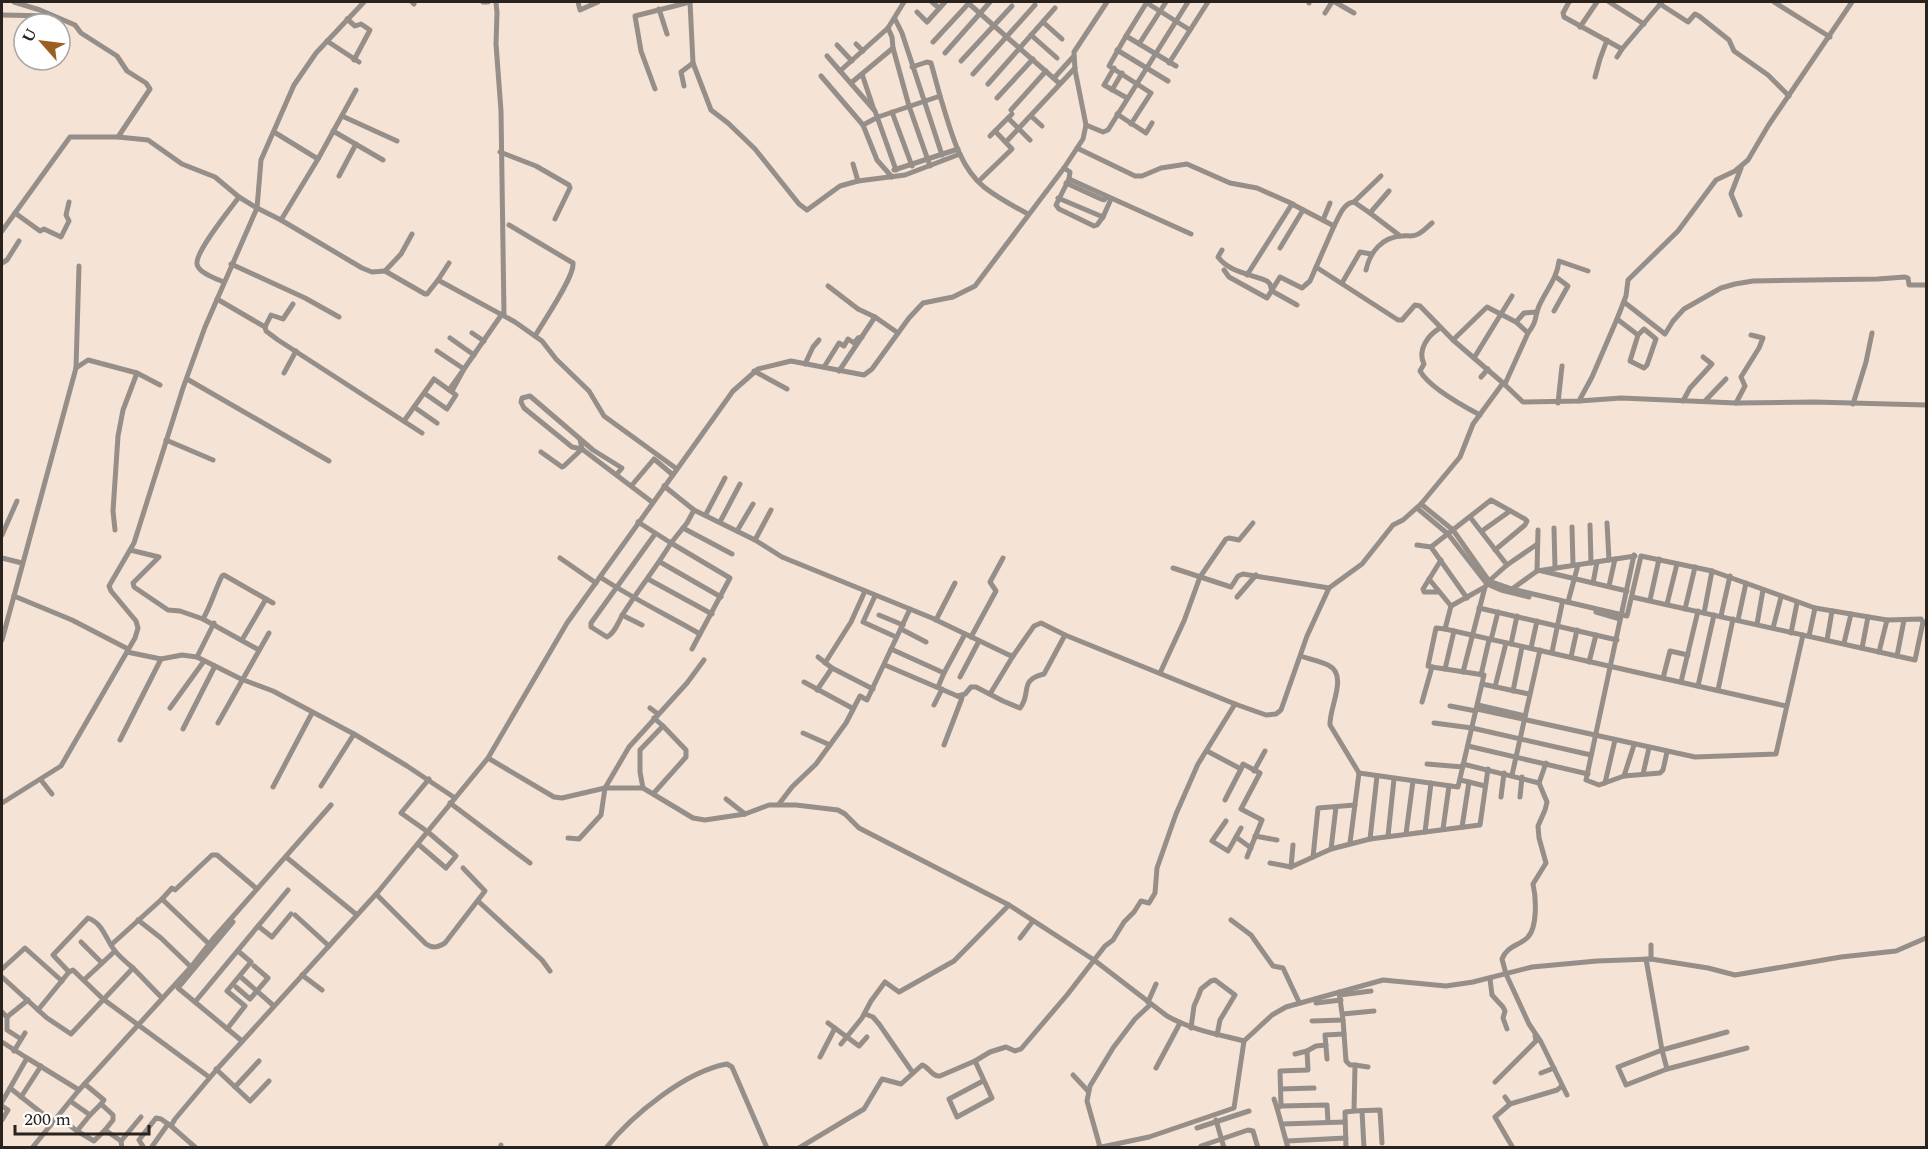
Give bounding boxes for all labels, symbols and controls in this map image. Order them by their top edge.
north arrow [12,12,72,72]
text: U [16,24,43,47]
scale bar [15,1098,148,1136]
text: 200 m [24,1106,71,1133]

